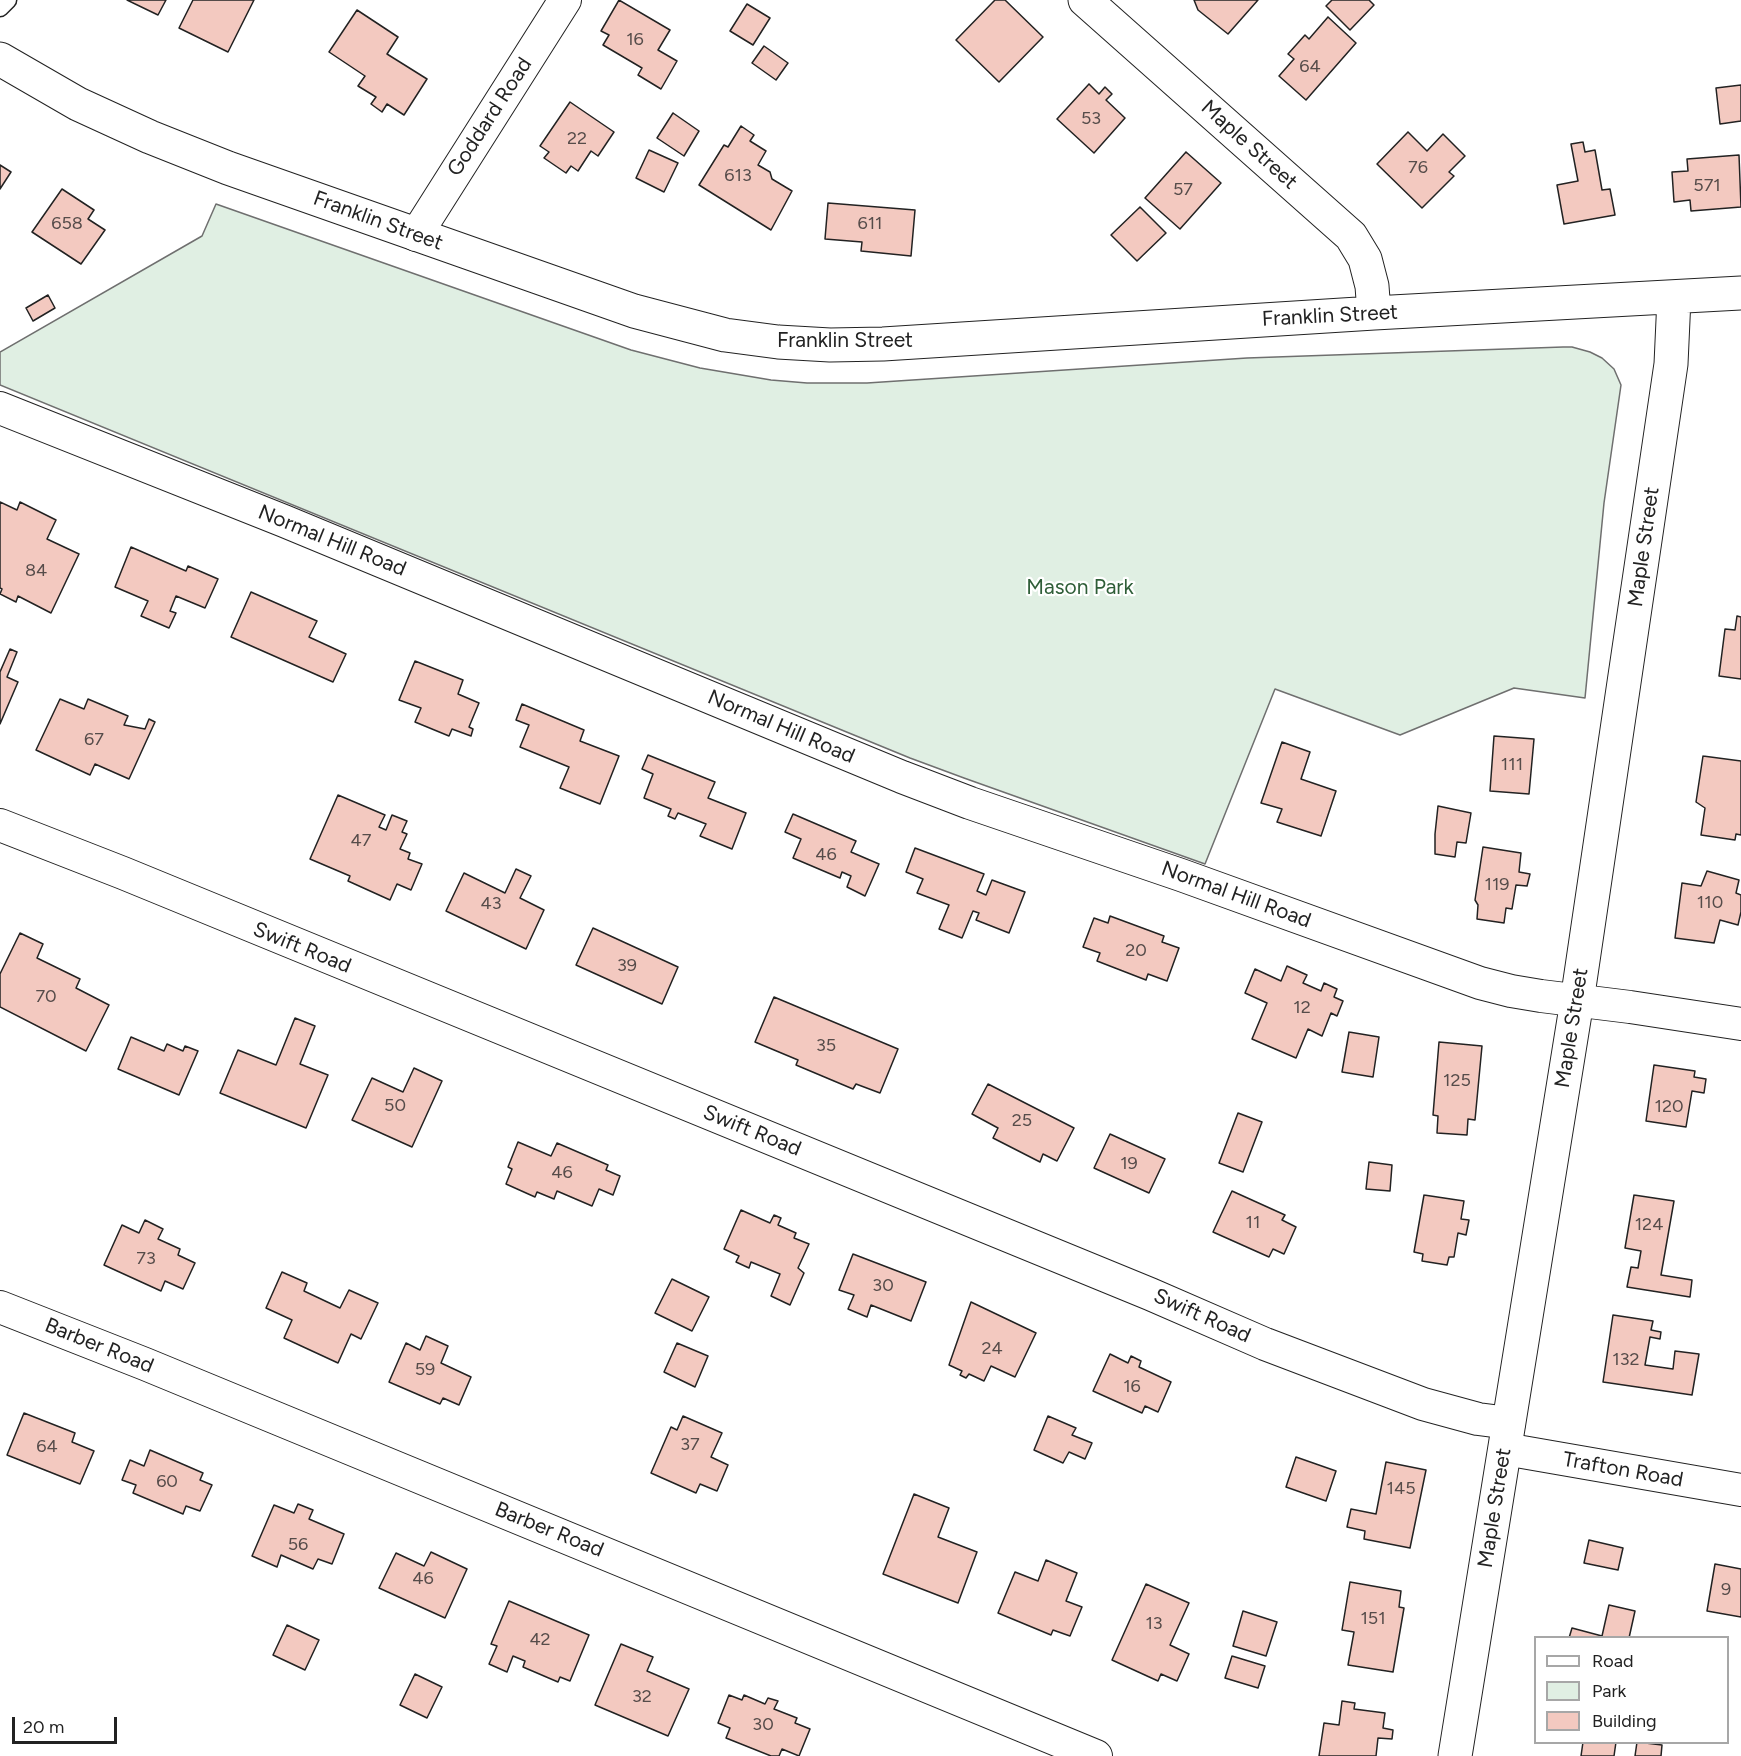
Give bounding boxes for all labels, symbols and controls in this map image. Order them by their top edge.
house number: 16 [626,29,644,51]
street label: Goddard Road [442,53,538,181]
house number: 64 [1299,56,1321,78]
street label: Maple Street [1196,95,1302,195]
house number: 53 [1081,108,1101,130]
house number: 22 [567,128,587,150]
house number: 76 [1408,157,1428,179]
house number: 613 [724,165,752,187]
house number: 571 [1693,175,1721,197]
house number: 57 [1173,179,1193,201]
street label: Franklin Street [310,186,446,256]
house number: 658 [51,213,83,235]
house number: 611 [857,213,883,235]
street label: Franklin Street [1261,300,1399,332]
street label: Franklin Street [777,328,913,354]
street label: Maple Street [1623,485,1665,609]
street label: Normal Hill Road [254,500,410,582]
house number: 84 [25,560,47,582]
park label: Mason Park [1026,575,1134,601]
street label: Normal Hill Road [704,685,858,769]
house number: 67 [84,729,104,751]
house number: 111 [1501,754,1523,776]
house number: 47 [351,830,371,852]
house number: 46 [815,844,837,866]
street label: Normal Hill Road [1158,856,1314,934]
house number: 119 [1484,874,1510,896]
house number: 110 [1697,892,1723,914]
house number: 43 [481,893,501,915]
street label: Swift Road [249,917,355,979]
house number: 20 [1125,940,1147,962]
house number: 39 [617,955,637,977]
street label: Maple Street [1550,966,1594,1090]
house number: 70 [35,986,57,1008]
house number: 12 [1293,997,1311,1019]
house number: 35 [816,1035,836,1057]
house number: 125 [1443,1070,1471,1092]
house number: 50 [384,1095,406,1117]
house number: 120 [1654,1096,1684,1118]
street label: Swift Road [699,1100,805,1162]
house number: 25 [1012,1110,1032,1132]
house number: 19 [1120,1153,1138,1175]
house number: 46 [551,1162,573,1184]
house number: 11 [1246,1212,1260,1234]
house number: 124 [1635,1214,1663,1236]
house number: 73 [136,1248,156,1270]
house number: 30 [872,1275,894,1297]
street label: Swift Road [1150,1283,1254,1349]
street label: Barber Road [41,1313,157,1379]
house number: 24 [981,1338,1003,1360]
house number: 132 [1612,1349,1640,1371]
house number: 59 [415,1359,435,1381]
house number: 16 [1123,1376,1141,1398]
house number: 37 [680,1434,700,1456]
house number: 64 [36,1436,58,1458]
street label: Maple Street [1473,1446,1517,1570]
street label: Trafton Road [1561,1447,1685,1493]
house number: 60 [156,1471,178,1493]
house number: 145 [1387,1478,1415,1500]
street label: Barber Road [491,1497,607,1563]
house number: 56 [288,1534,308,1556]
house number: 46 [412,1568,434,1590]
house number: 9 [1721,1579,1731,1601]
house number: 151 [1360,1608,1386,1630]
house number: 13 [1145,1613,1163,1635]
house number: 42 [529,1629,551,1651]
legend [1534,1636,1729,1744]
text: Road [1592,1650,1633,1672]
text: Park [1592,1680,1626,1702]
house number: 32 [632,1686,652,1708]
scale bar [15,1705,120,1743]
text: Building [1592,1710,1657,1732]
house number: 30 [752,1714,774,1736]
text: 20 m [23,1716,64,1738]

